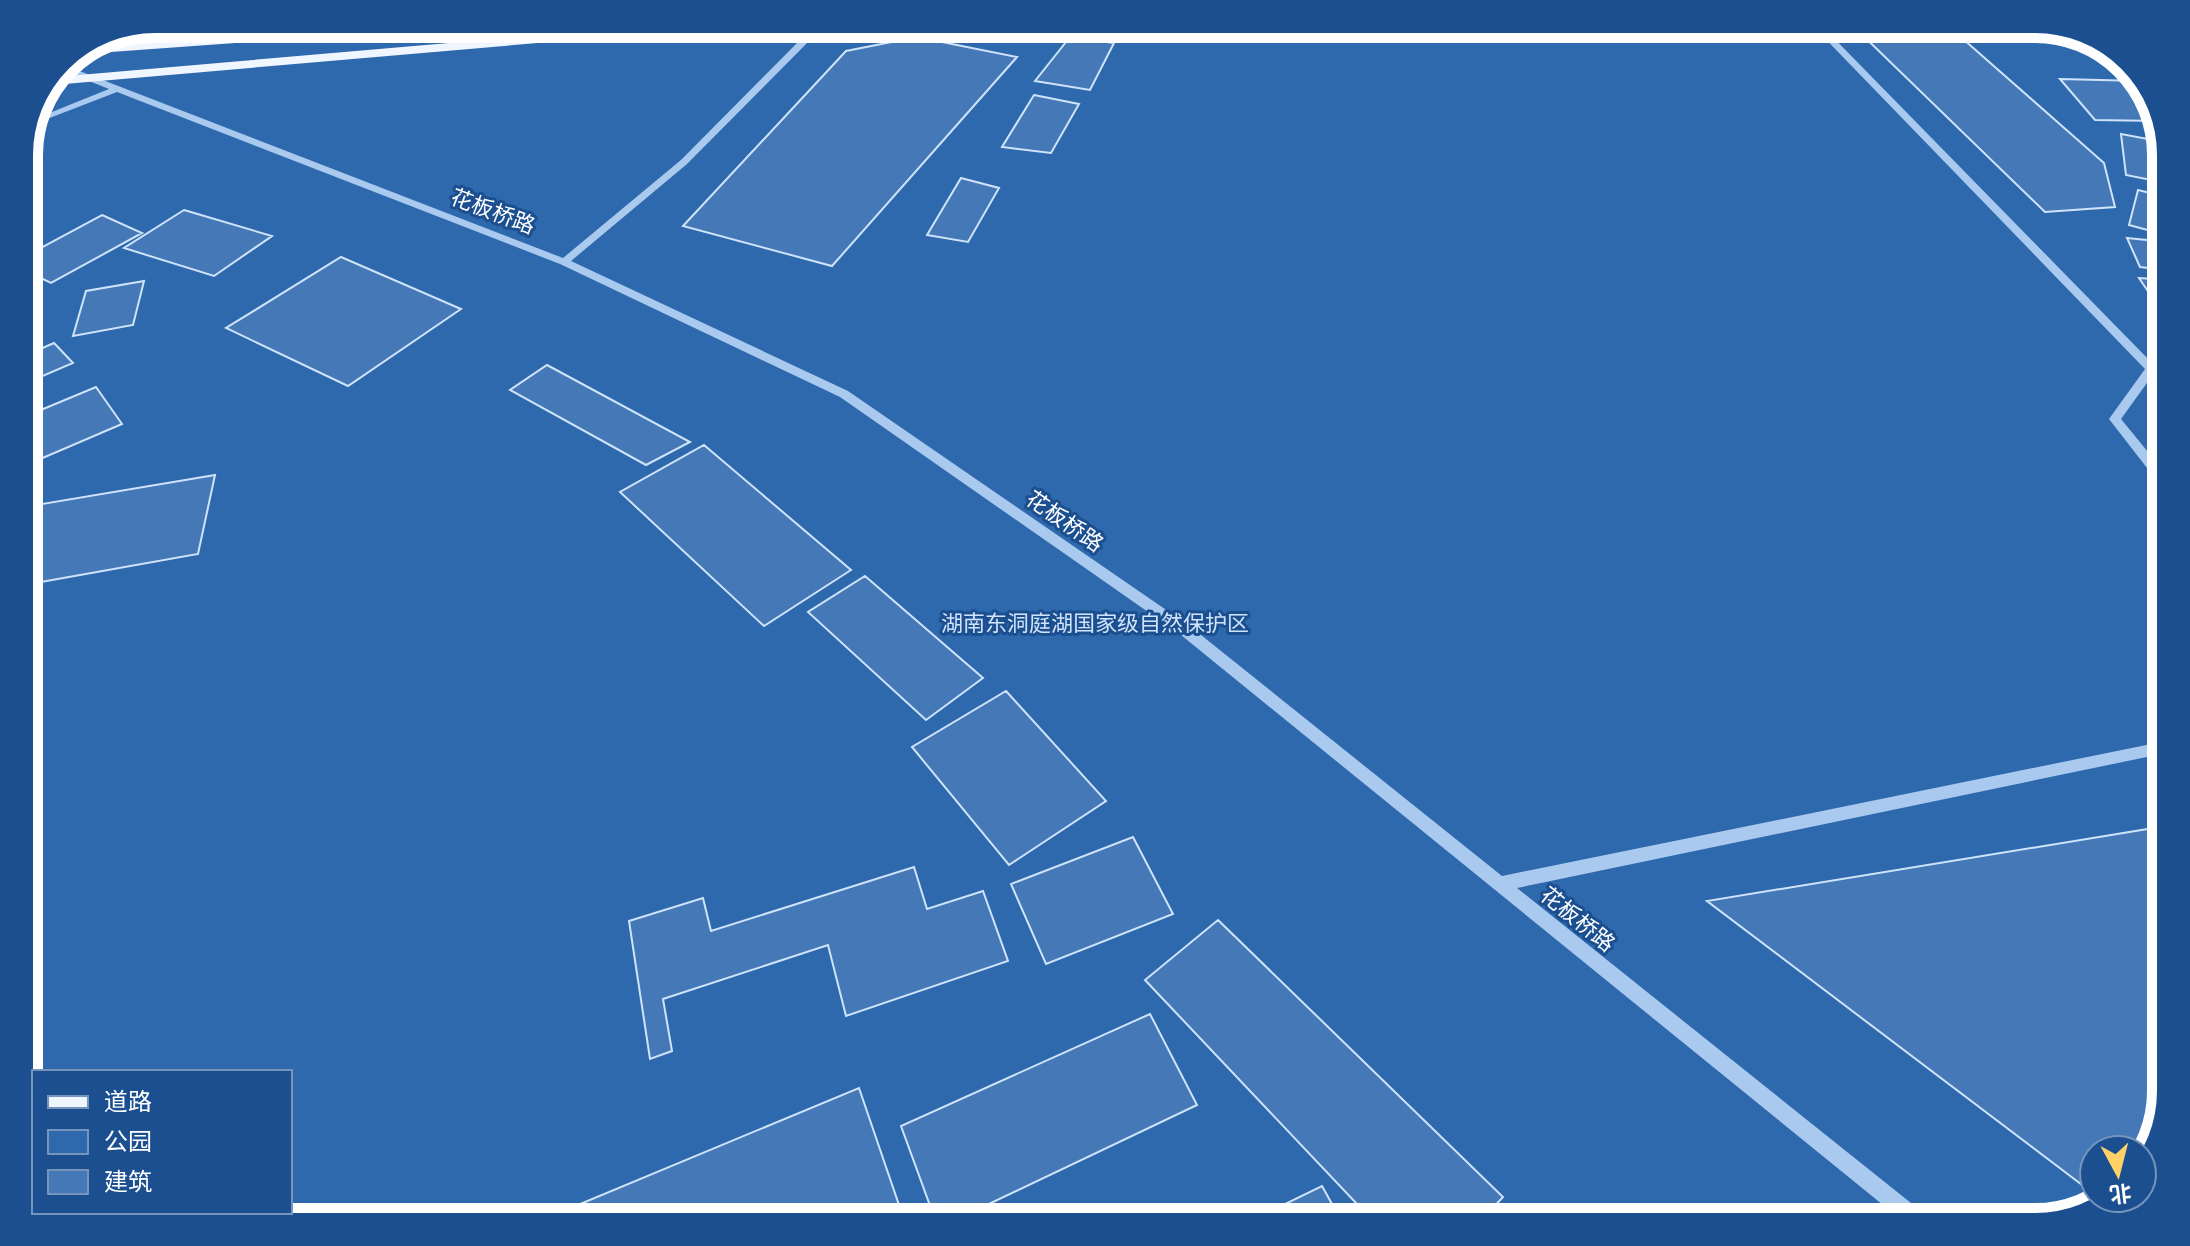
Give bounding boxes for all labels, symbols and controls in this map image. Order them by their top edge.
street label: 花板桥路 [447,182,539,240]
street label: 花板桥路 [1021,484,1109,558]
park label: 湖南东洞庭湖国家级自然保护区 [941,609,1249,637]
street label: 花板桥路 [1535,880,1621,958]
legend [32,1070,292,1214]
text: 道路 [104,1086,152,1117]
text: 公园 [104,1126,152,1157]
north arrow [2078,1134,2158,1214]
text: 建筑 [104,1166,152,1197]
text: 北 [2108,1179,2133,1209]

